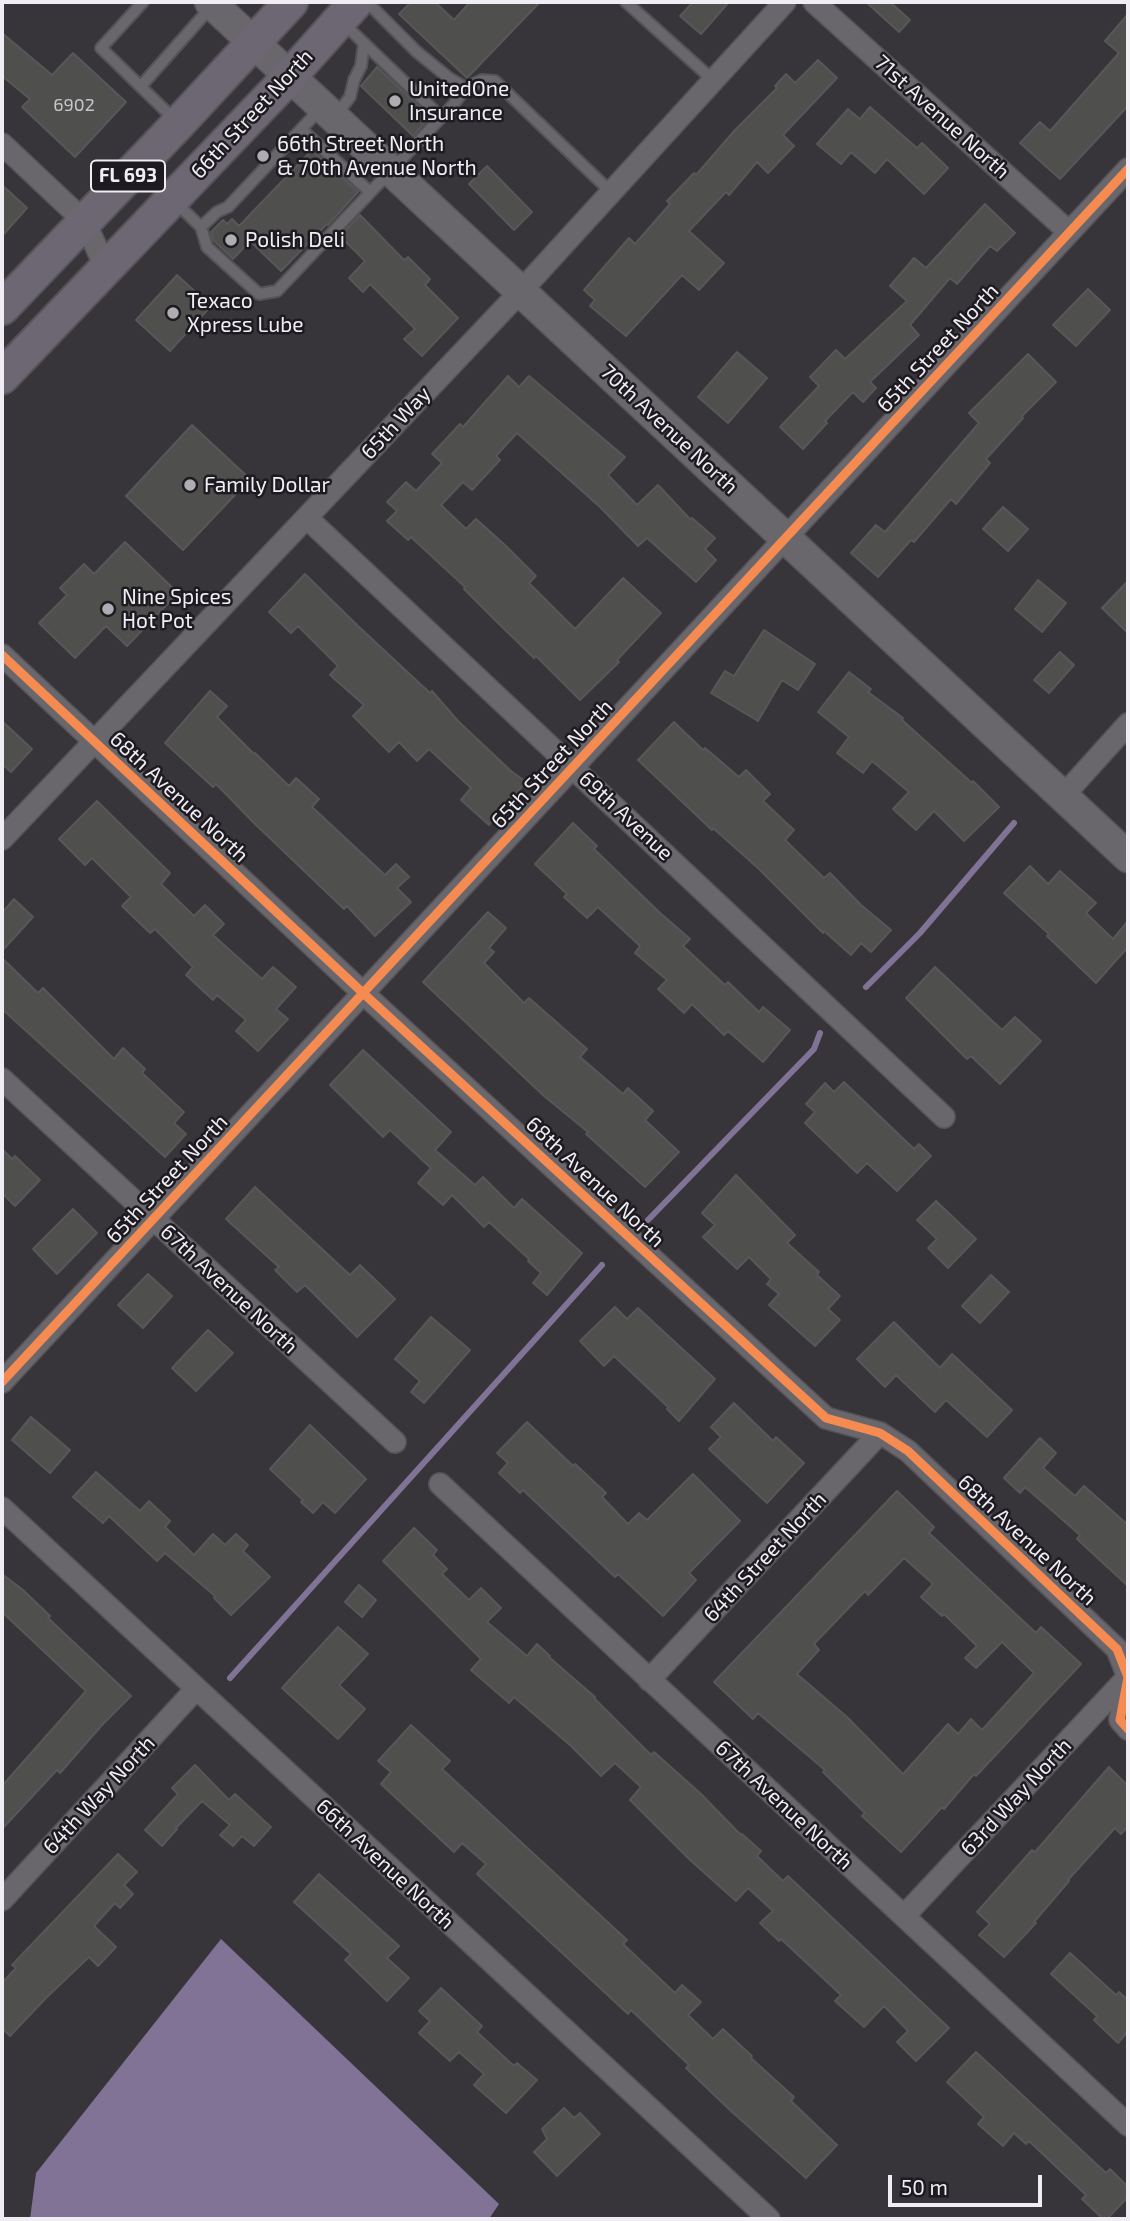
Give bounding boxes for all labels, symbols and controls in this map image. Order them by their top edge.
street label: 66th Street North [186,44,318,184]
street label: 71st Avenue North [869,50,1015,184]
place label: UnitedOne Insurance [409,76,509,126]
marker: UnitedOne Insurance [387,93,403,109]
house number: 6902 [53,94,95,116]
place label: 66th Street North & 70th Avenue North [277,131,477,181]
marker: 66th Street North & 70th Avenue North [255,148,271,164]
road number: FL 693 [91,160,165,192]
place label: Polish Deli [245,227,345,253]
marker: Polish Deli [223,232,239,248]
street label: 65th Street North [872,279,1004,417]
place label: Texaco Xpress Lube [187,288,303,338]
marker: Texaco Xpress Lube [165,305,181,321]
street label: 70th Avenue North [595,359,743,499]
street label: 65th Way [356,381,436,465]
place label: Family Dollar [204,472,330,498]
marker: Family Dollar [182,477,198,493]
place label: Nine Spices Hot Pot [122,584,231,634]
marker: Nine Spices Hot Pot [100,601,116,617]
street label: 65th Street North [486,695,618,833]
street label: 68th Avenue North [105,726,253,868]
street label: 69th Avenue [574,766,678,866]
street label: 65th Street North [101,1110,233,1248]
street label: 68th Avenue North [521,1111,669,1253]
street label: 67th Avenue North [155,1219,303,1359]
street label: 68th Avenue North [953,1469,1101,1611]
street label: 64th Street North [698,1487,832,1627]
street label: 64th Way North [38,1731,160,1859]
street label: 63rd Way North [955,1733,1077,1861]
street label: 67th Avenue North [710,1735,858,1875]
street label: 66th Avenue North [311,1794,459,1934]
scale bar [892,2162,1046,2206]
text: 50 m [901,2174,948,2199]

